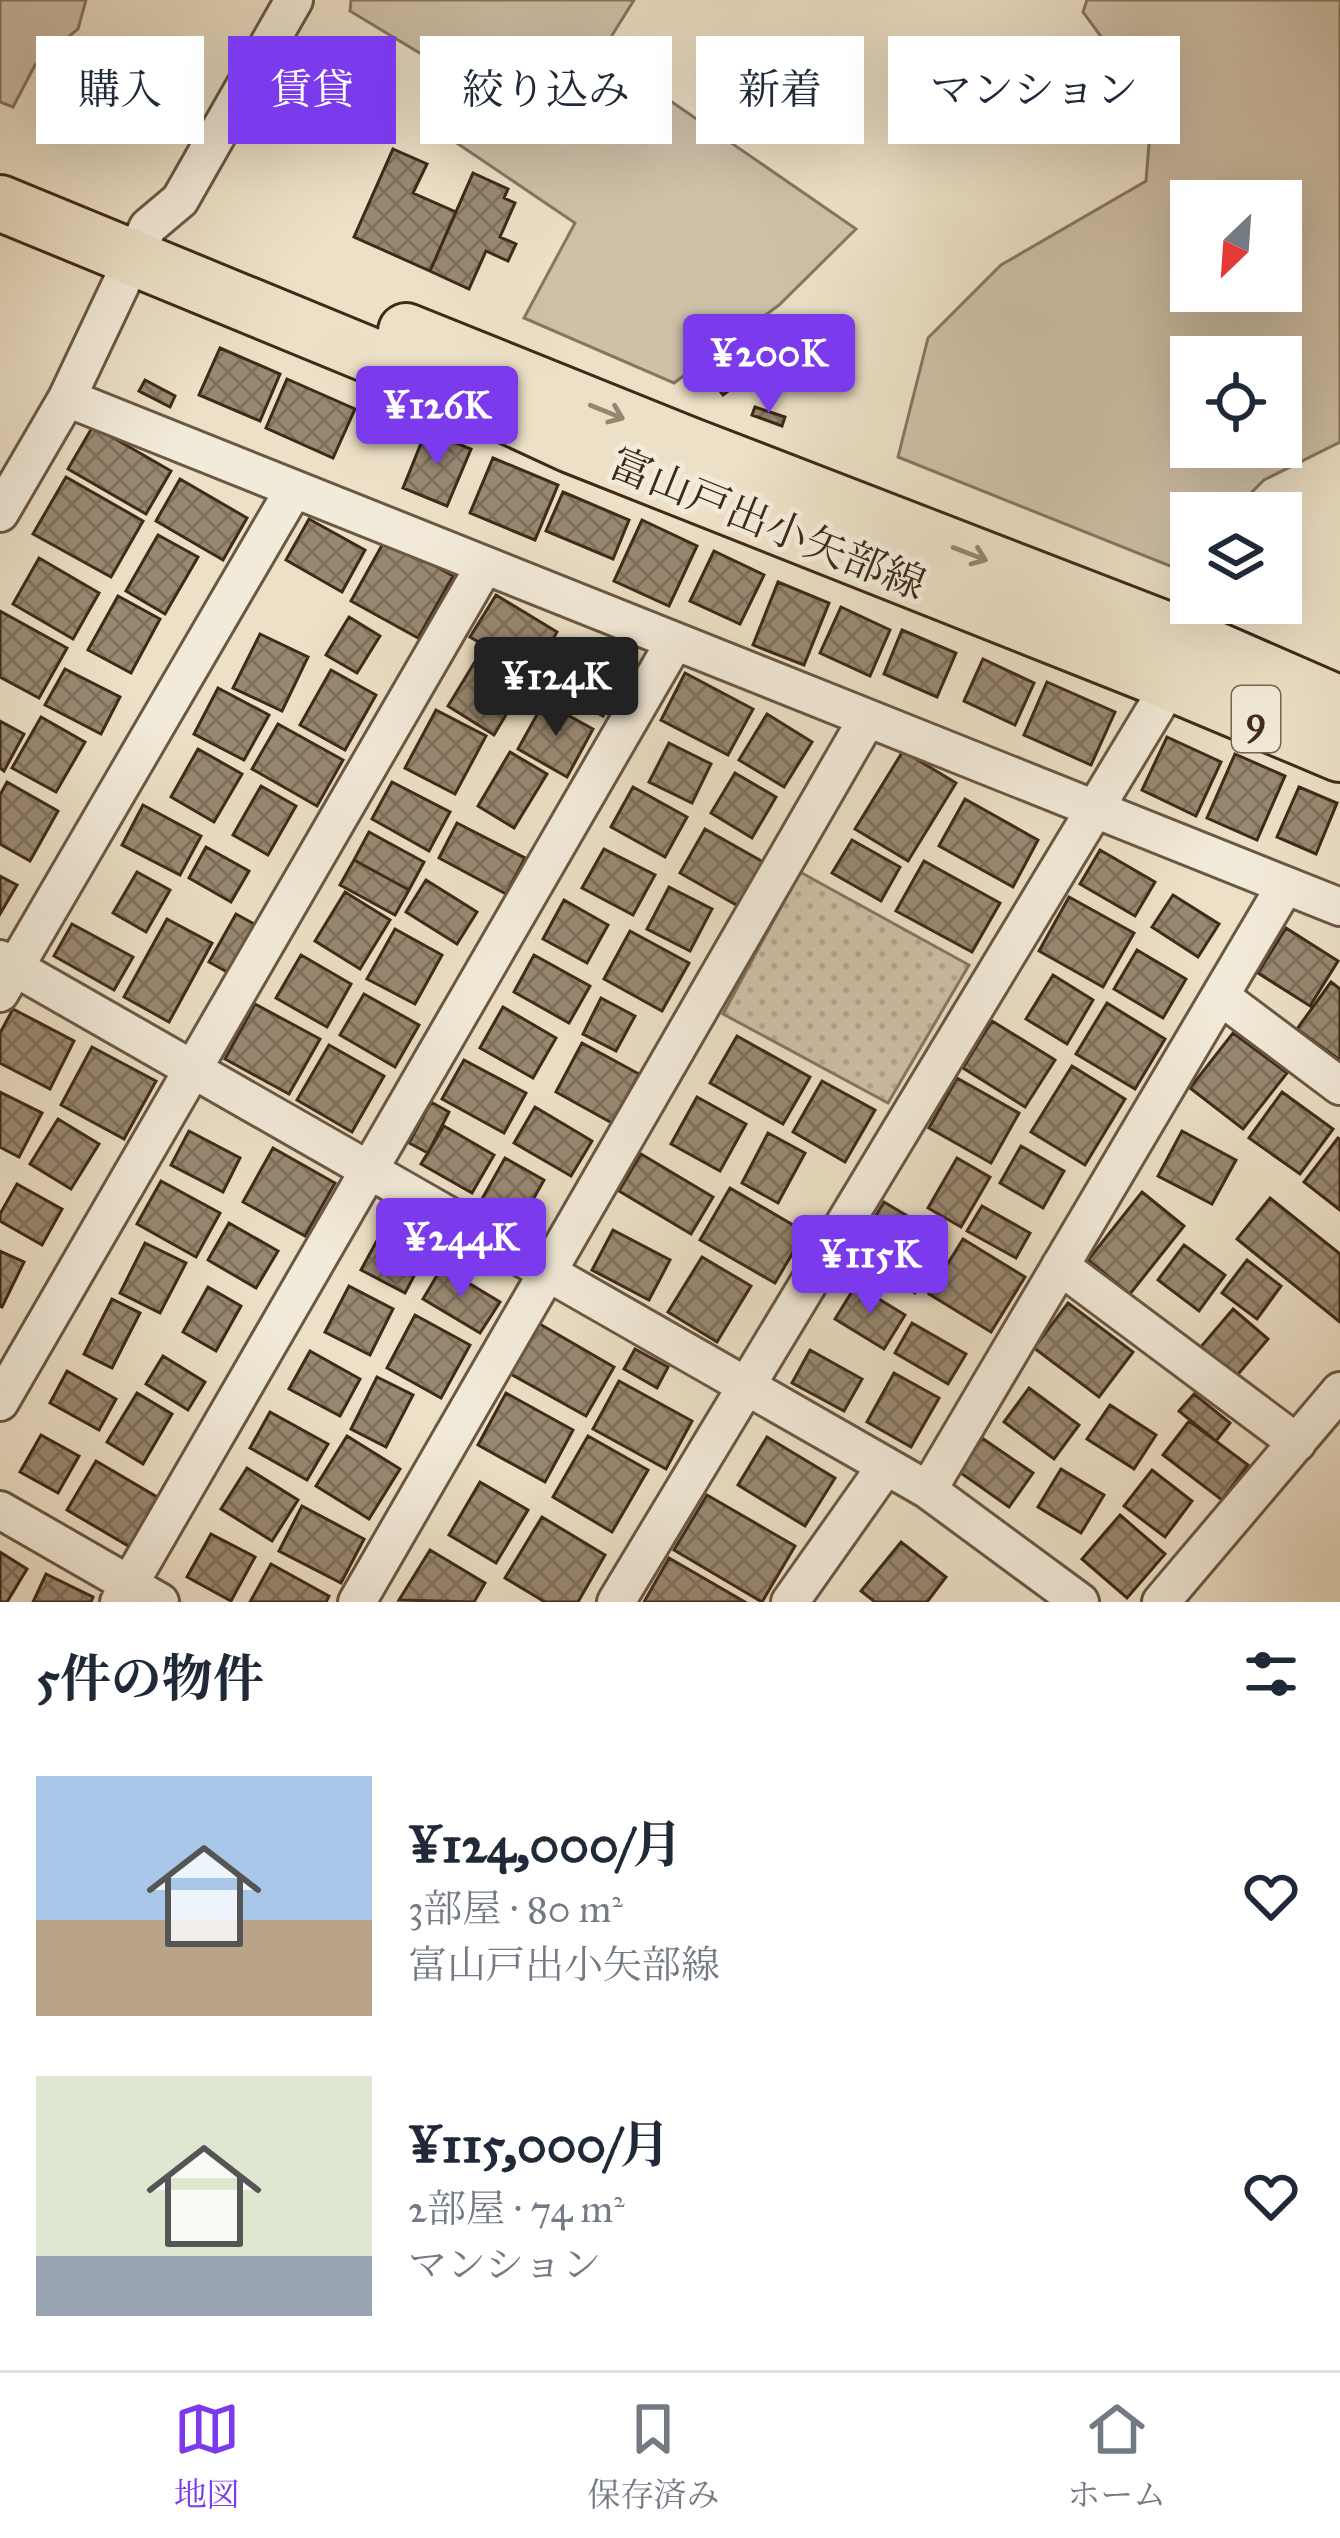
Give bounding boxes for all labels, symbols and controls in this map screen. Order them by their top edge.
chip: 購入 [36,36,204,144]
chip: 賃貸 [228,36,396,144]
chip: 絞り込み [420,36,672,144]
chip: 新着 [696,36,864,144]
chip: マンション [888,36,1180,144]
north arrow [1170,180,1302,312]
map controls [1170,180,1302,624]
pin: ¥200K [685,314,853,416]
text: ¥200K [710,329,828,377]
button: locate [1170,336,1302,468]
pin: ¥126K [353,366,521,468]
text: ¥126K [383,381,491,429]
one-way arrow [588,403,625,424]
street label: 富山戸出小矢部線 [602,437,933,611]
button: layers [1170,492,1302,624]
one-way arrow [951,544,988,566]
pin: ¥124K [472,637,640,739]
text: ¥124K [501,652,611,700]
road number: 9 [1232,686,1280,752]
pin: ¥244K [377,1198,545,1300]
text: ¥244K [403,1213,519,1261]
pin: ¥115K [786,1215,954,1317]
text: ¥115K [819,1230,921,1278]
icon: filters [1238,1641,1304,1707]
text: 5件の物件 [36,1648,264,1710]
text: ¥124,000/月 [408,1814,683,1876]
icon: home [132,1824,276,1968]
icon: heart [1238,1863,1304,1929]
text: 3部屋 · 80 m² [408,1885,623,1933]
text: 富山戸出小矢部線 [408,1941,720,1989]
text: ¥115,000/月 [408,2114,671,2176]
icon: home [132,2124,276,2268]
icon: heart [1238,2163,1304,2229]
text: 2部屋 · 74 m² [408,2185,625,2233]
text: マンション [408,2241,601,2289]
tab: 地図 [174,2396,240,2515]
tab: 保存済み [587,2396,719,2515]
tab: ホーム [1067,2396,1166,2515]

